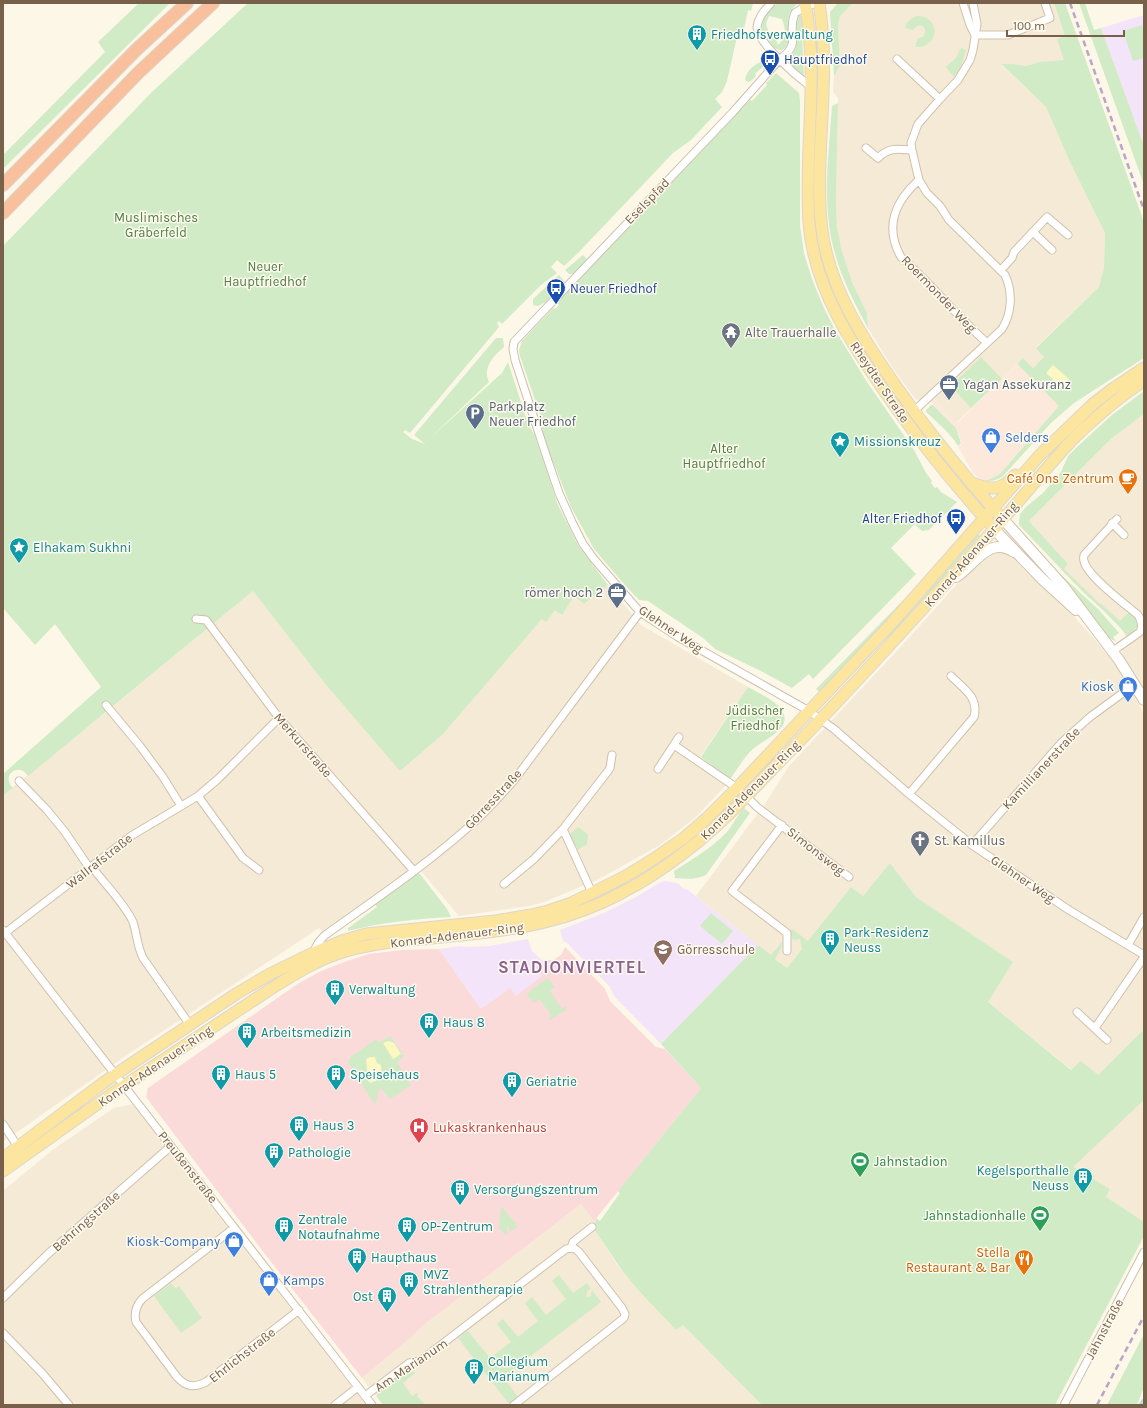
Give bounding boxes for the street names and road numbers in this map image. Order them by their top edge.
street label: Eselspfad [621,175,673,227]
street label: Roermonder Weg [899,252,980,336]
street label: Rheydter Straße [847,338,913,426]
street label: Konrad-Adenauer-Ring [921,498,1021,610]
street label: Glehner Weg [636,602,706,656]
street label: Merkurstraße [271,710,335,781]
street label: Kamillianerstraße [999,724,1083,812]
street label: Konrad-Adenauer-Ring [697,737,803,843]
street label: Görresstraße [461,766,525,832]
street label: Simonsweg [784,824,848,879]
street label: Wallrafstraße [63,830,135,891]
street label: Glehner Weg [988,852,1058,906]
street label: Konrad-Adenauer-Ring [389,919,525,951]
street label: Konrad-Adenauer-Ring [95,1022,216,1110]
street label: Preußenstraße [155,1128,221,1206]
street label: Behringstraße [49,1187,123,1254]
street label: Jahnstraße [1082,1296,1126,1362]
street label: Ehrlichstraße [206,1324,278,1386]
street label: Am Marianum [372,1335,450,1395]

